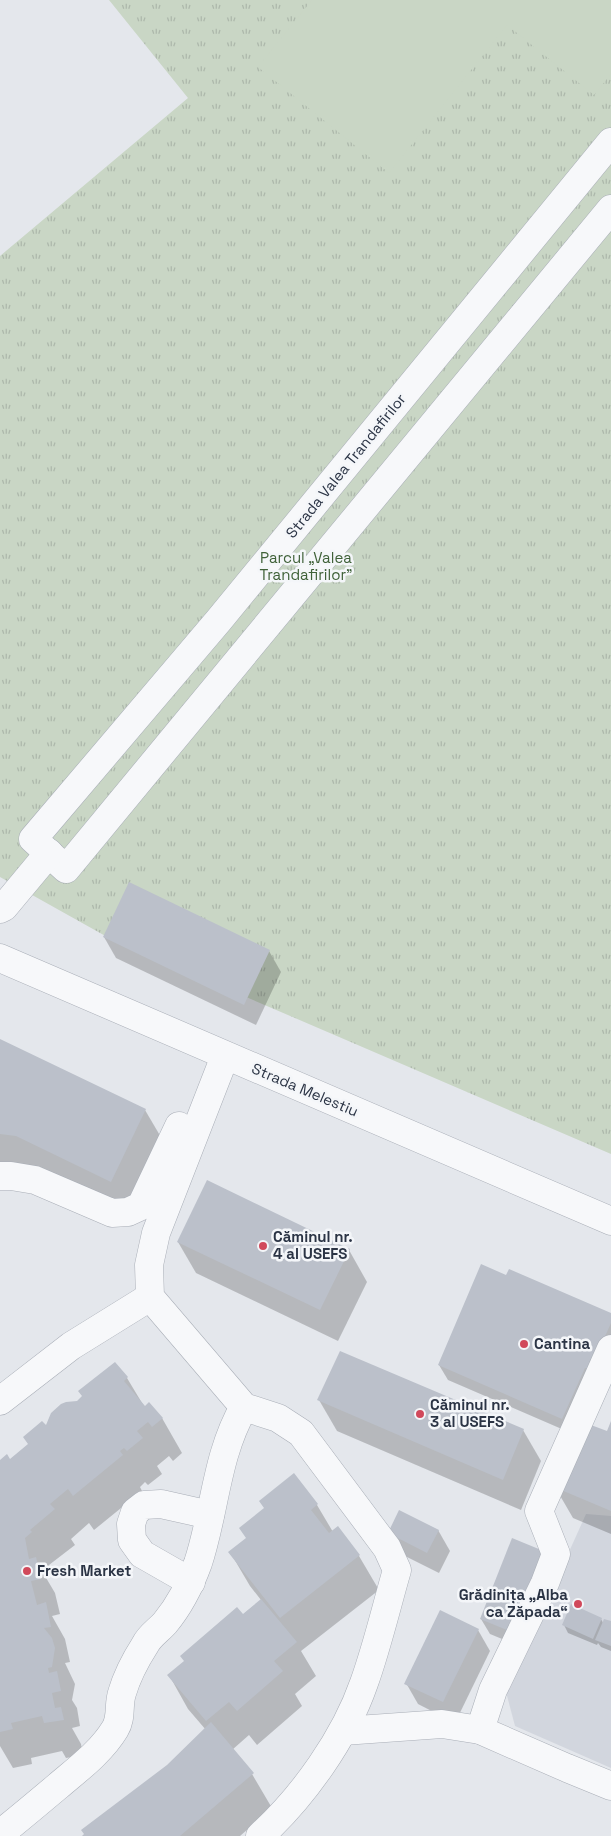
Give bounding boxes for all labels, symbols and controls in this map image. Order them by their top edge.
street label: Strada Valea Trandafirilor [281,389,410,542]
park label: Parcul „Valea Trandafirilor” [260,548,352,584]
street label: Strada Melestiu [249,1059,361,1121]
place label: Căminul nr. 4 al USEFS [273,1227,353,1263]
marker: Căminul nr. 4 al USEFS [257,1240,269,1252]
place label: Cantina [534,1334,590,1353]
marker: Cantina [518,1338,530,1350]
place label: Căminul nr. 3 al USEFS [430,1395,510,1431]
marker: Căminul nr. 3 al USEFS [414,1408,426,1420]
place label: Fresh Market [37,1561,132,1580]
marker: Fresh Market [21,1565,33,1577]
place label: Grădinița „Alba ca Zăpada“ [459,1585,568,1621]
marker: Grădinița „Alba ca Zăpada“ [572,1598,584,1610]

